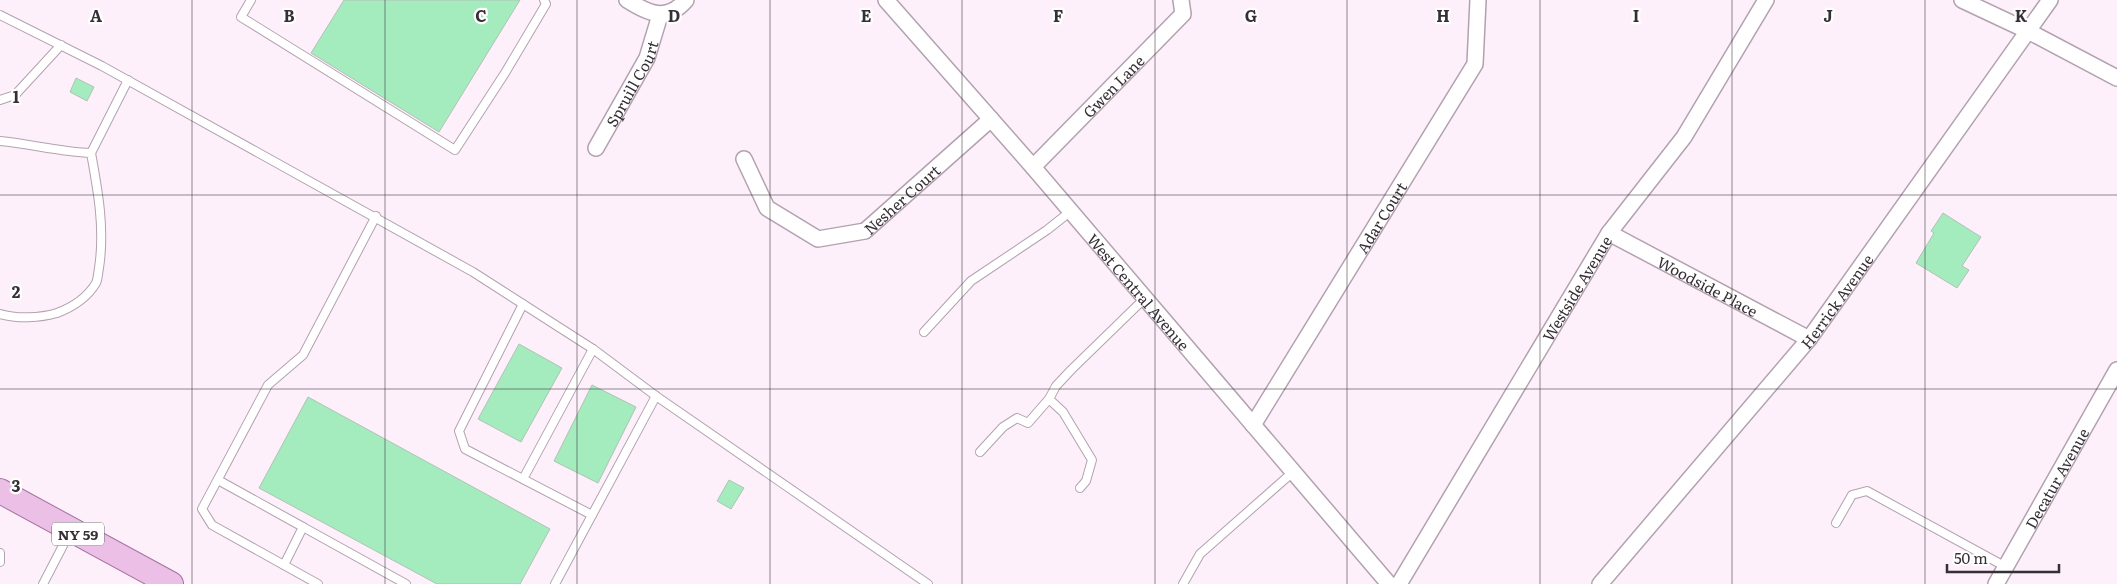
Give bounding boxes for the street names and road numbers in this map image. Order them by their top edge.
street label: Spruill Court [599,38,663,130]
street label: Gwen Lane [1077,49,1149,122]
street label: Nesher Court [858,158,945,239]
street label: Adar Court [1350,177,1412,257]
street label: West Central Avenue [1082,228,1196,355]
street label: Westside Avenue [1536,231,1617,345]
street label: Herrick Avenue [1795,248,1878,353]
street label: Woodside Place [1654,249,1762,322]
street label: Decatur Avenue [2018,423,2094,533]
road number: NY 59 [52,522,104,546]

